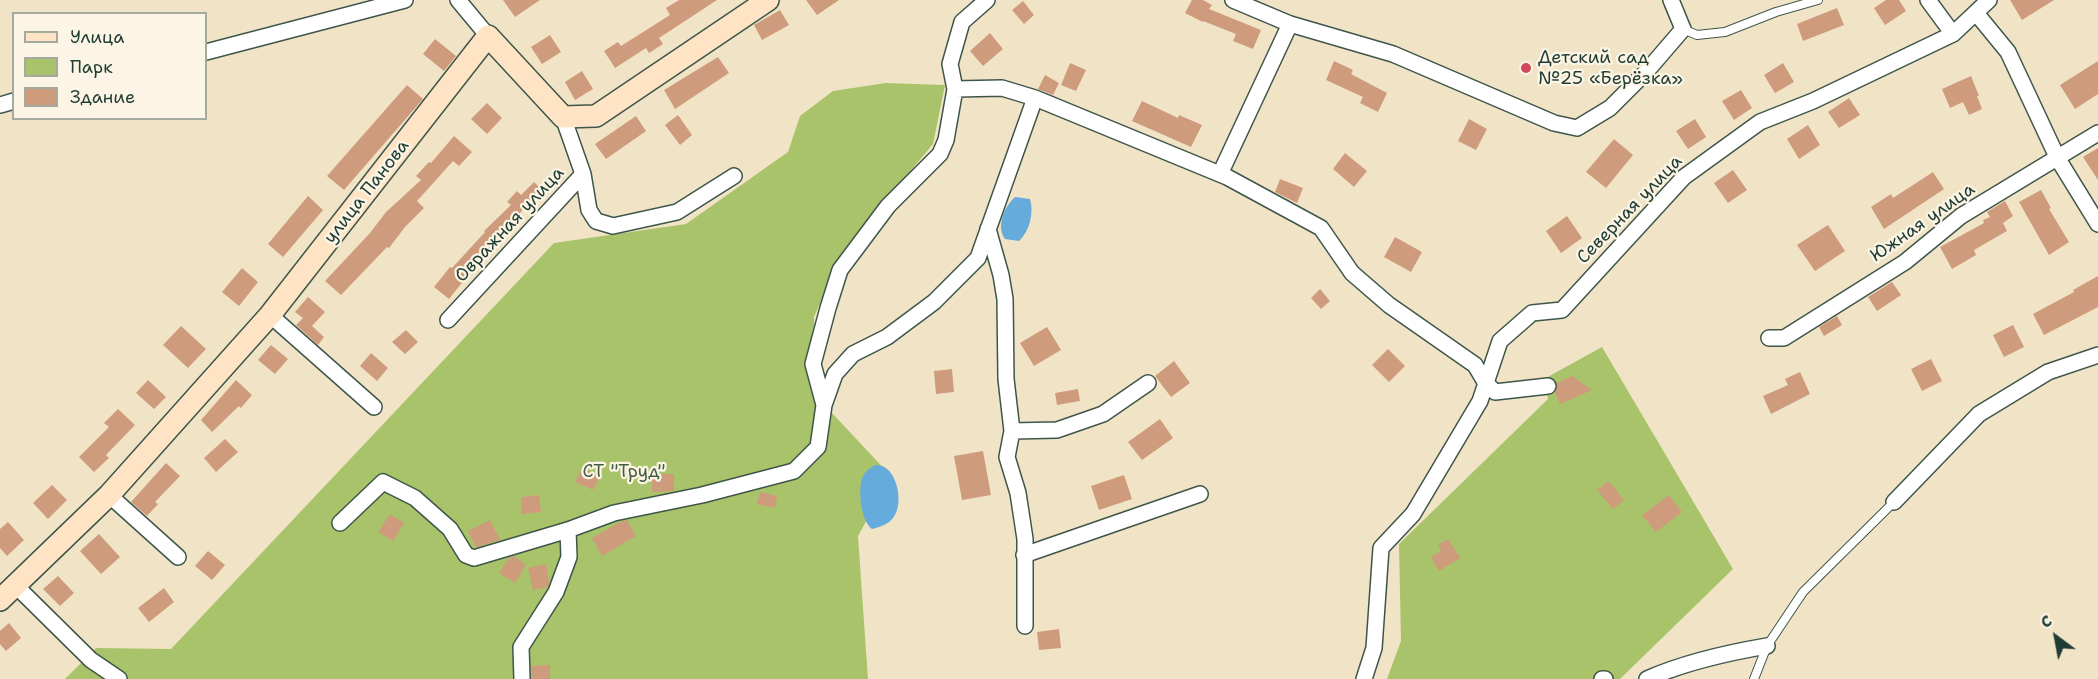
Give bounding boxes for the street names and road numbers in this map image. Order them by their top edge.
street label: улица Панова [320,136,414,248]
street label: Северная улица [1573,151,1687,269]
street label: Овражная улица [451,163,569,287]
street label: Южная улица [1867,179,1979,267]

